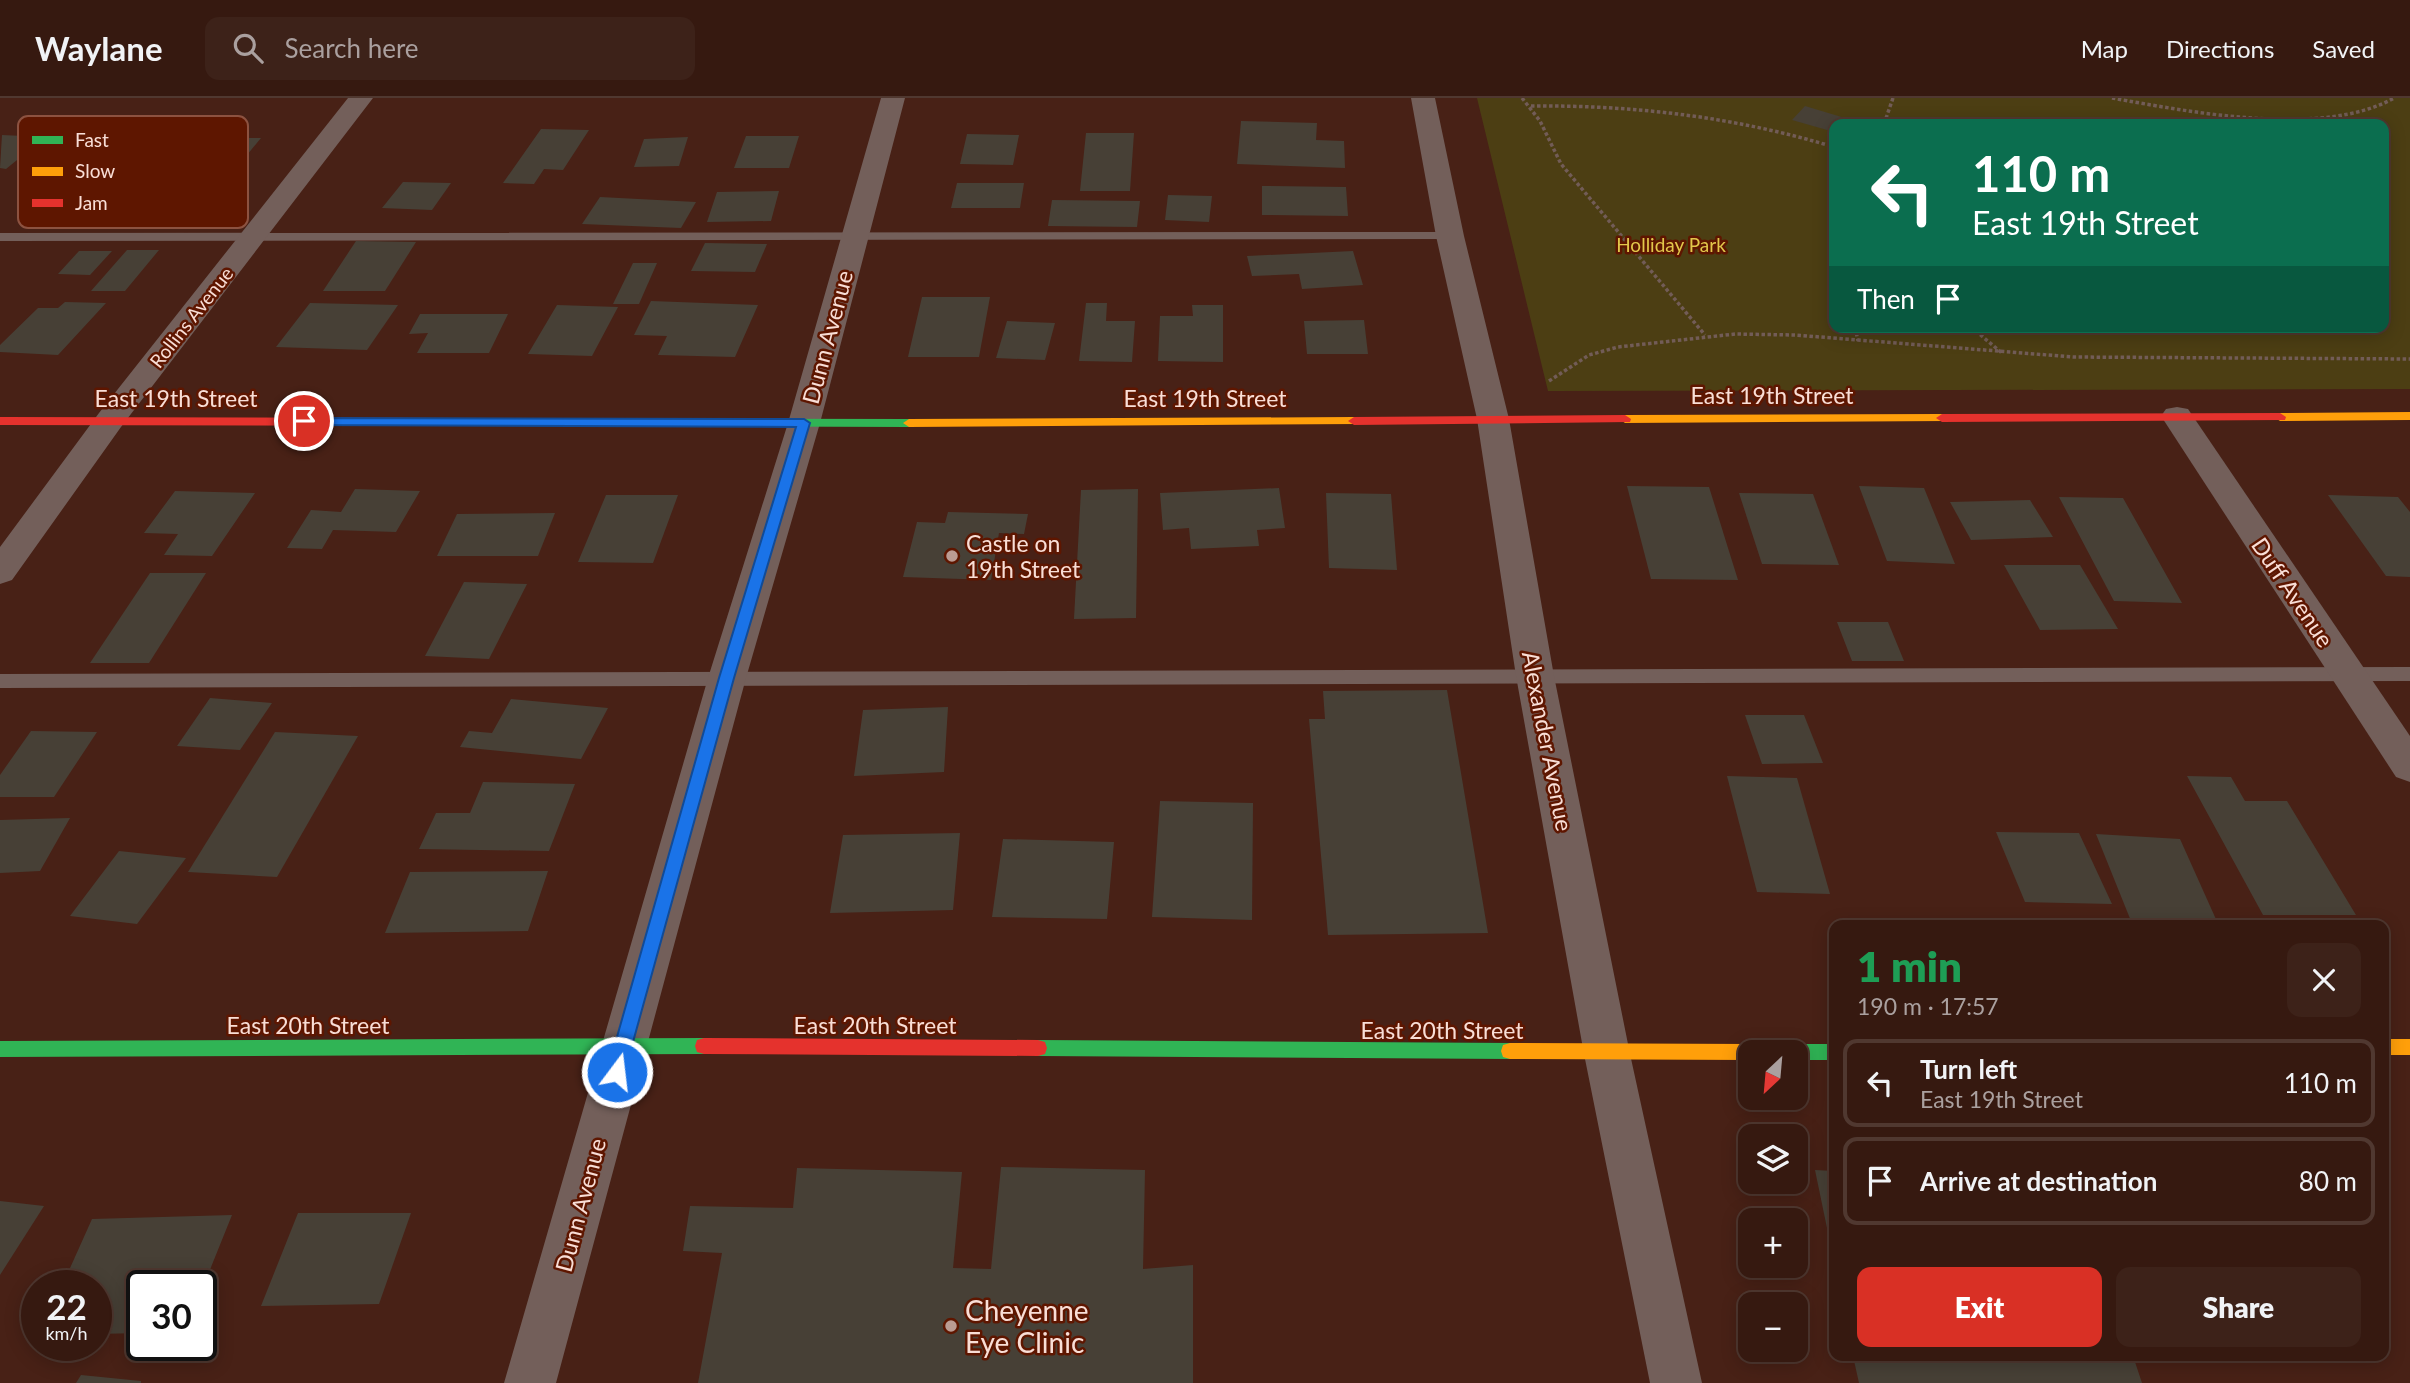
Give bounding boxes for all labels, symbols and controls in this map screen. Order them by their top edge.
search box [205,17,695,80]
text: Waylane [35,28,163,68]
icon: search [229,29,267,67]
text: Search here [285,32,419,64]
text: Map [2081,34,2128,63]
text: Directions [2166,34,2274,63]
text: Saved [2312,34,2375,63]
legend [18,116,248,228]
text: Fast [75,128,109,151]
text: 110 m [1972,144,2110,202]
icon: left [1857,147,1948,238]
text: Slow [75,159,115,182]
text: Jam [75,191,108,214]
text: East 19th Street [1972,203,2199,242]
park label: Holliday Park [1616,233,1726,256]
street label: Rollins Avenue [145,262,237,372]
street label: Dunn Avenue [796,267,858,407]
icon: arrive [1929,280,1967,318]
text: Then [1857,283,1915,315]
street label: East 19th Street [1691,381,1854,409]
street label: East 19th Street [95,384,258,412]
street label: East 19th Street [1124,384,1287,412]
pin [274,391,334,451]
icon: arrive [285,402,323,440]
place label: Castle on 19th Street [966,529,1081,583]
street label: Duff Avenue [2246,532,2340,652]
marker: Castle on 19th Street [944,548,960,564]
street label: Alexander Avenue [1517,649,1579,833]
text: 1 min [1857,941,1962,991]
button: close [2287,943,2361,1017]
text: 190 m · 17:57 [1857,992,1999,1020]
street label: East 20th Street [227,1011,390,1039]
street label: East 20th Street [794,1011,957,1039]
street label: East 20th Street [1361,1016,1524,1044]
position arrow [580,1035,654,1109]
north arrow [1738,1040,1808,1110]
map controls [1738,1040,1808,1362]
text: Turn left [1920,1053,2017,1085]
icon: left [1861,1064,1899,1102]
text: 110 m [2284,1067,2357,1099]
text: East 19th Street [1920,1085,2083,1113]
button: layers [1738,1124,1808,1194]
street label: Dunn Avenue [549,1135,611,1275]
icon: arrive [1861,1162,1899,1200]
text: Arrive at destination [1920,1165,2157,1197]
text: 80 m [2299,1165,2357,1197]
button: + [1738,1208,1808,1278]
button: Exit [1857,1267,2102,1347]
button: Share [2116,1267,2361,1347]
speed limit sign: 30 [126,1270,217,1361]
text: 22 [46,1285,87,1327]
button: − [1738,1292,1808,1362]
place label: Cheyenne Eye Clinic [965,1293,1089,1359]
marker: Cheyenne Eye Clinic [943,1318,959,1334]
text: km/h [45,1322,88,1344]

